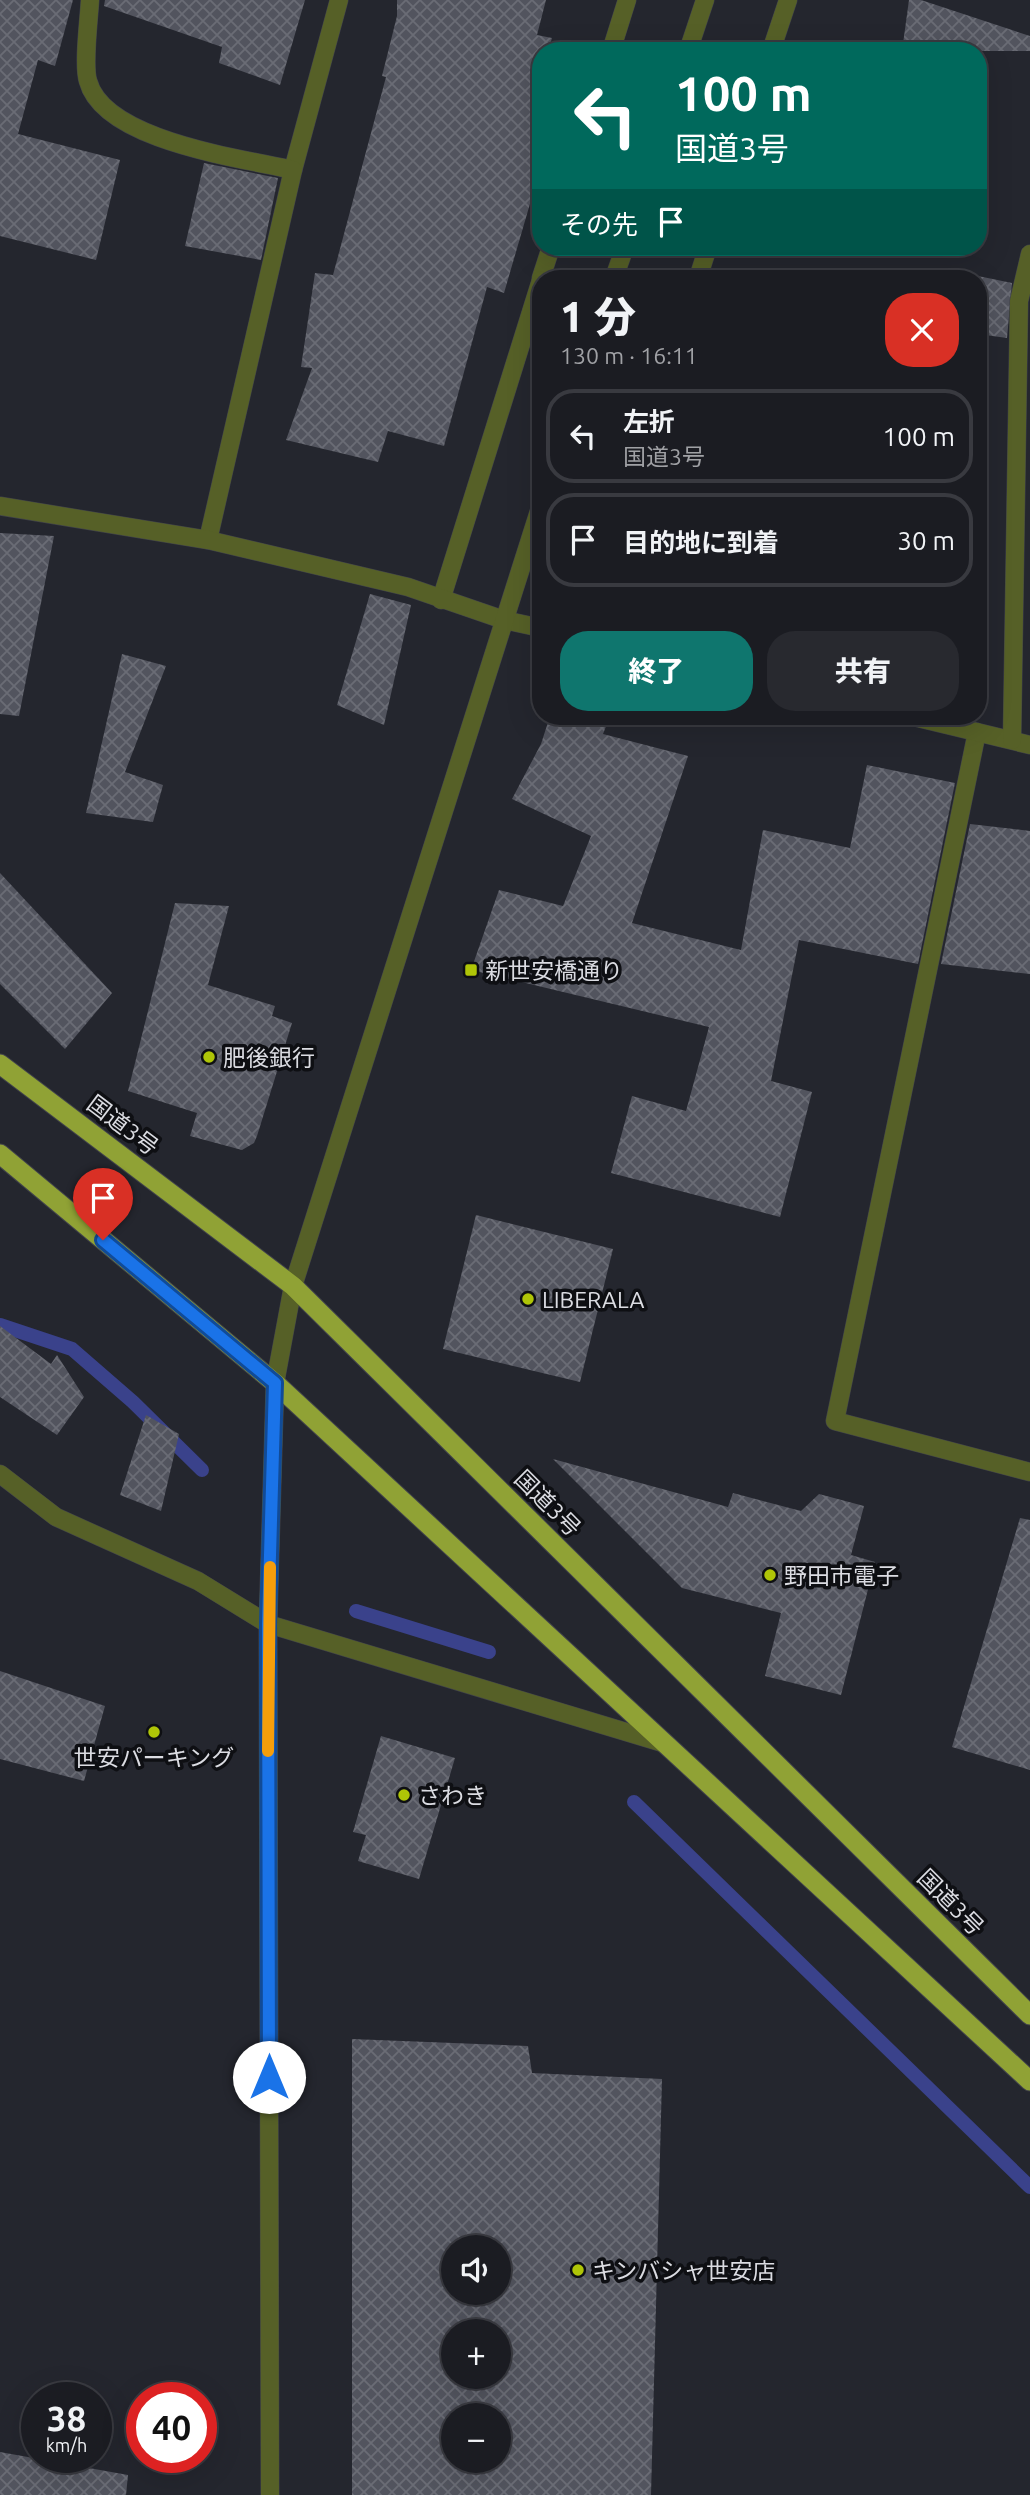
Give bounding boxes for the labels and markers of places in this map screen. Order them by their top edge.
place label: 新世安橋通り [485,958,623,983]
marker: 新世安橋通り [463,962,479,978]
place label: 肥後銀行 [223,1045,315,1070]
marker: 肥後銀行 [201,1049,217,1065]
pin [73,1168,133,1240]
place label: LIBERALA [542,1287,644,1312]
marker: LIBERALA [520,1291,536,1307]
place label: 野田市電子 [784,1563,899,1588]
marker: 野田市電子 [762,1567,778,1583]
marker: 世安パーキング [146,1724,162,1740]
place label: 世安パーキング [74,1745,234,1770]
place label: さわき [418,1783,487,1808]
marker: さわき [396,1787,412,1803]
place label: キンバシャ世安店 [592,2258,775,2283]
marker: キンバシャ世安店 [570,2262,586,2278]

